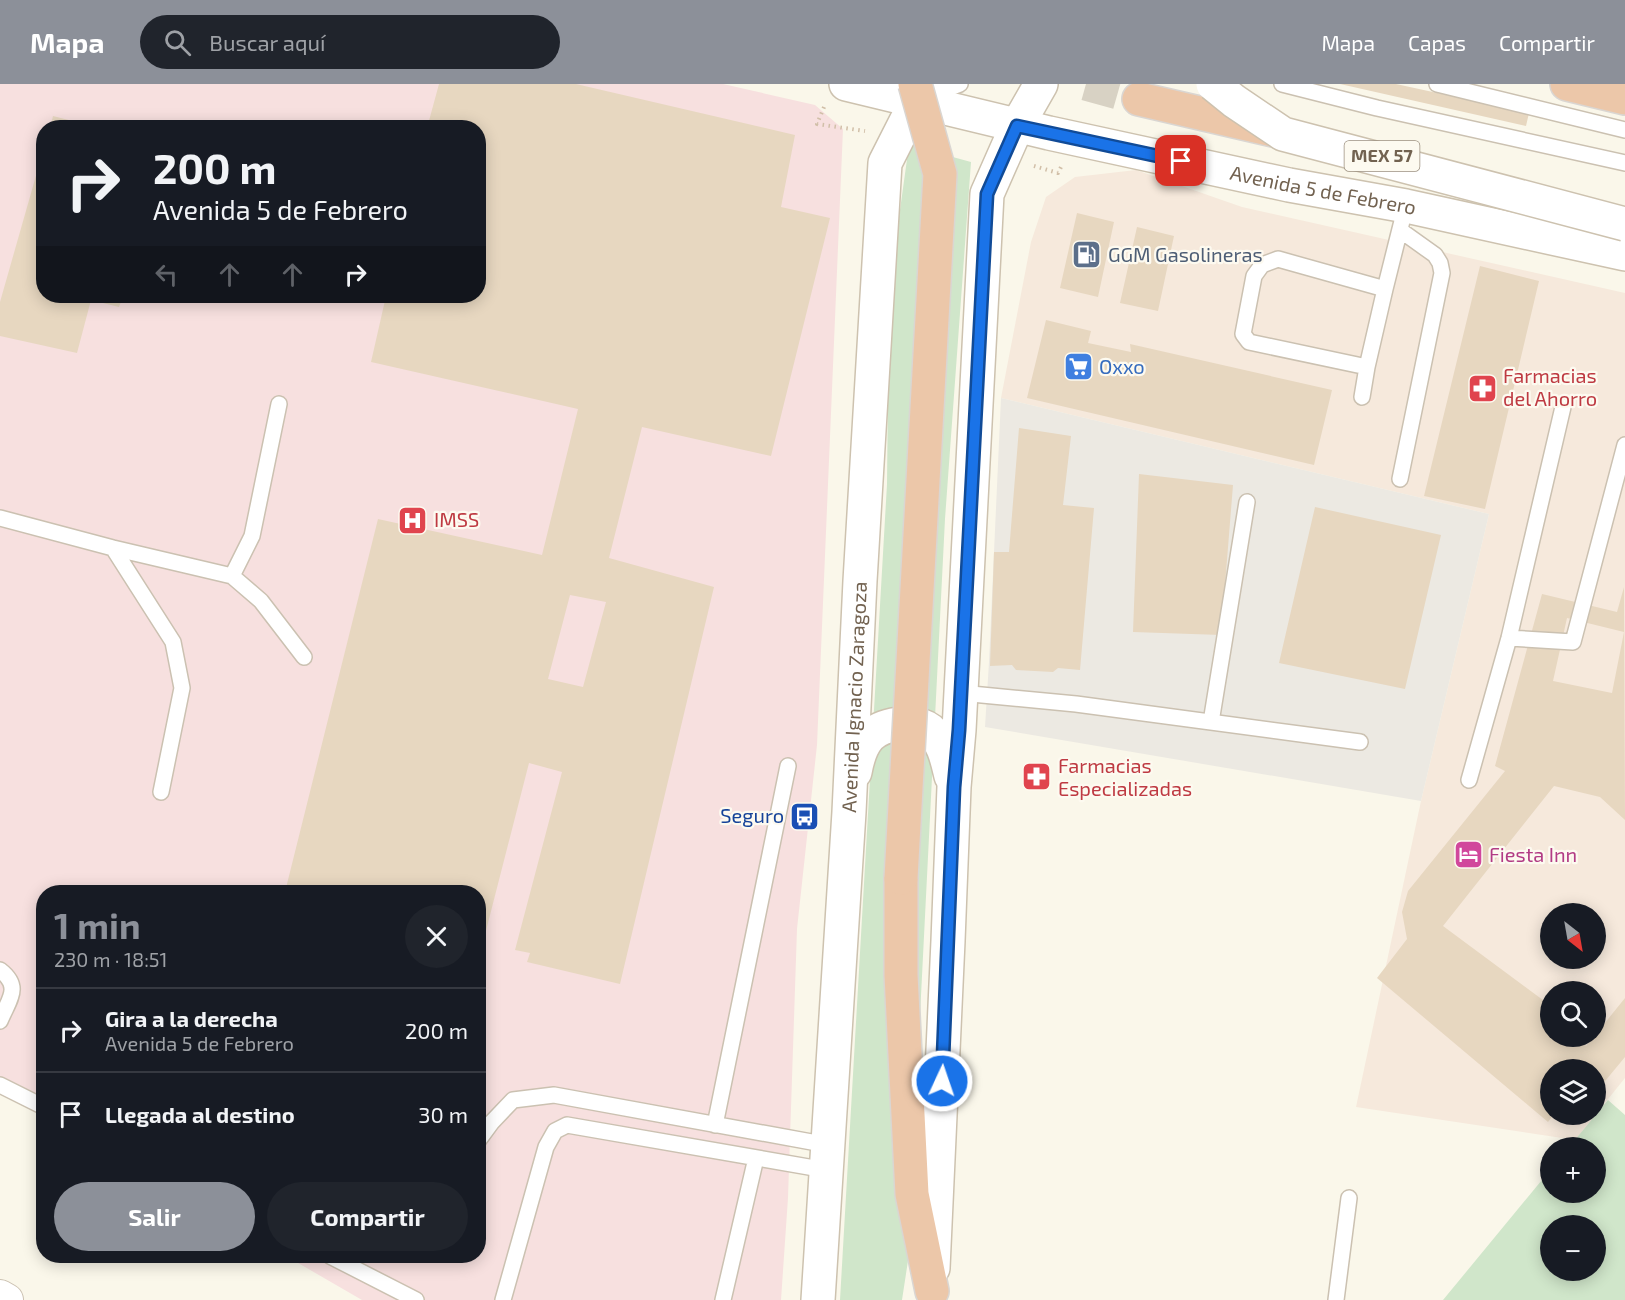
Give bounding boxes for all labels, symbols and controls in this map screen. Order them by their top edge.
search box [140,15,560,69]
text: Mapa [30,25,104,59]
icon: search [161,26,194,59]
text: Buscar aquí [209,29,325,55]
text: Mapa [1321,30,1375,55]
text: Capas [1408,30,1466,55]
text: Compartir [1499,30,1595,55]
pin [1155,135,1206,186]
road number: MEX 57 [1344,141,1420,171]
text: 200 m [153,142,276,192]
icon: right [54,144,132,222]
icon: arrive [1164,144,1197,177]
street label: Avenida 5 de Febrero [1228,160,1419,219]
text: Avenida 5 de Febrero [153,193,408,225]
fuel station icon: GGM Gasolineras [1071,239,1103,271]
place label: GGM Gasolineras [1108,242,1263,266]
icon: left [150,258,183,291]
icon: ahead [213,258,246,291]
icon: ahead [276,258,309,291]
icon: right [339,258,372,291]
supermarket icon: Oxxo [1062,351,1094,383]
place label: Oxxo [1099,354,1145,378]
place label: Farmacias del Ahorro [1503,363,1597,410]
pharmacy icon: Farmacias del Ahorro [1466,372,1498,404]
hospital icon: IMSS [397,504,429,536]
place label: IMSS [434,507,479,531]
street label: Avenida Ignacio Zaragoza [836,581,871,813]
place label: Farmacias Especializadas [1058,753,1192,800]
pharmacy icon: Farmacias Especializadas [1021,761,1053,793]
bus stop icon: Seguro [789,800,821,832]
place label: Seguro [720,803,784,827]
hotel icon: Fiesta Inn [1452,839,1484,871]
place label: Fiesta Inn [1489,842,1577,866]
text: 1 min [54,903,141,946]
north arrow [1540,903,1606,969]
map controls [1540,903,1606,1281]
button: close [405,905,468,968]
text: 230 m · 18:51 [54,947,168,971]
button: search [1540,981,1606,1047]
text: Gira a la derecha [105,1005,278,1031]
icon: right [54,1014,87,1047]
text: 200 m [405,1017,468,1043]
text: Avenida 5 de Febrero [105,1031,294,1055]
position arrow [910,1049,974,1113]
button: layers [1540,1059,1606,1125]
icon: arrive [54,1098,87,1131]
text: Llegada al destino [105,1101,295,1127]
text: 30 m [418,1101,468,1127]
button: + [1540,1137,1606,1203]
button: Salir [54,1182,255,1251]
button: Compartir [267,1182,468,1251]
button: − [1540,1215,1606,1281]

